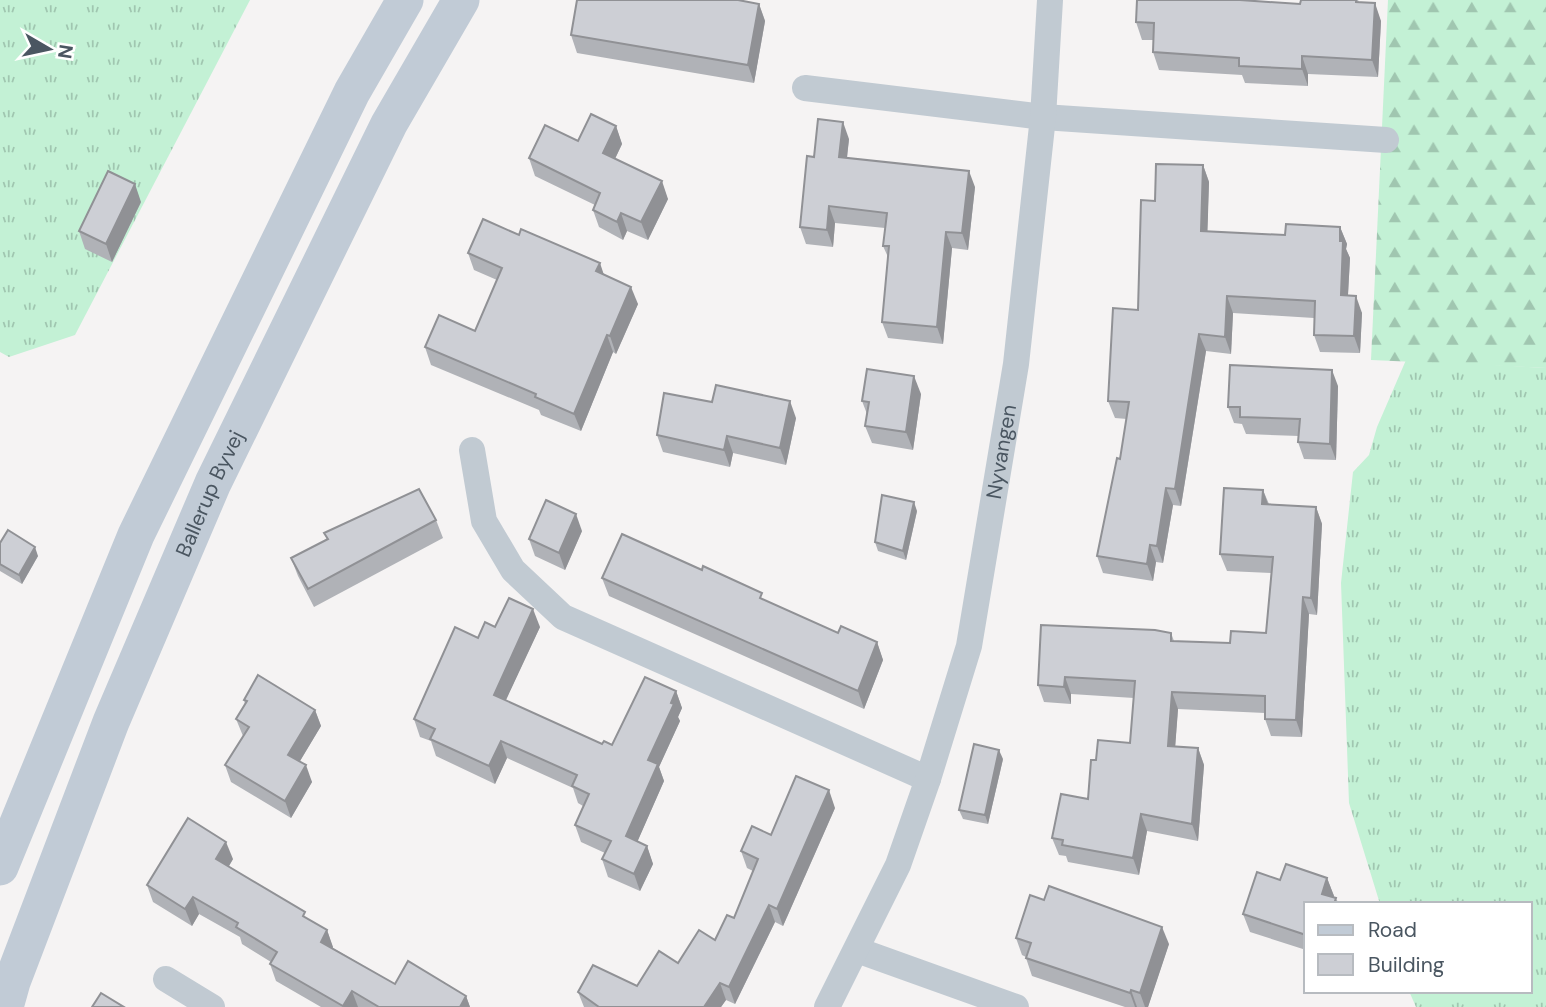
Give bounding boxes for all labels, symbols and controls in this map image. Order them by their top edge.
north arrow [14,14,84,84]
text: N [52,43,79,60]
street label: Nyvangen [980,402,1023,501]
street label: Ballerup Byvej [169,426,251,561]
legend [1304,902,1532,993]
text: Road [1368,916,1417,944]
text: Building [1368,951,1445,979]

